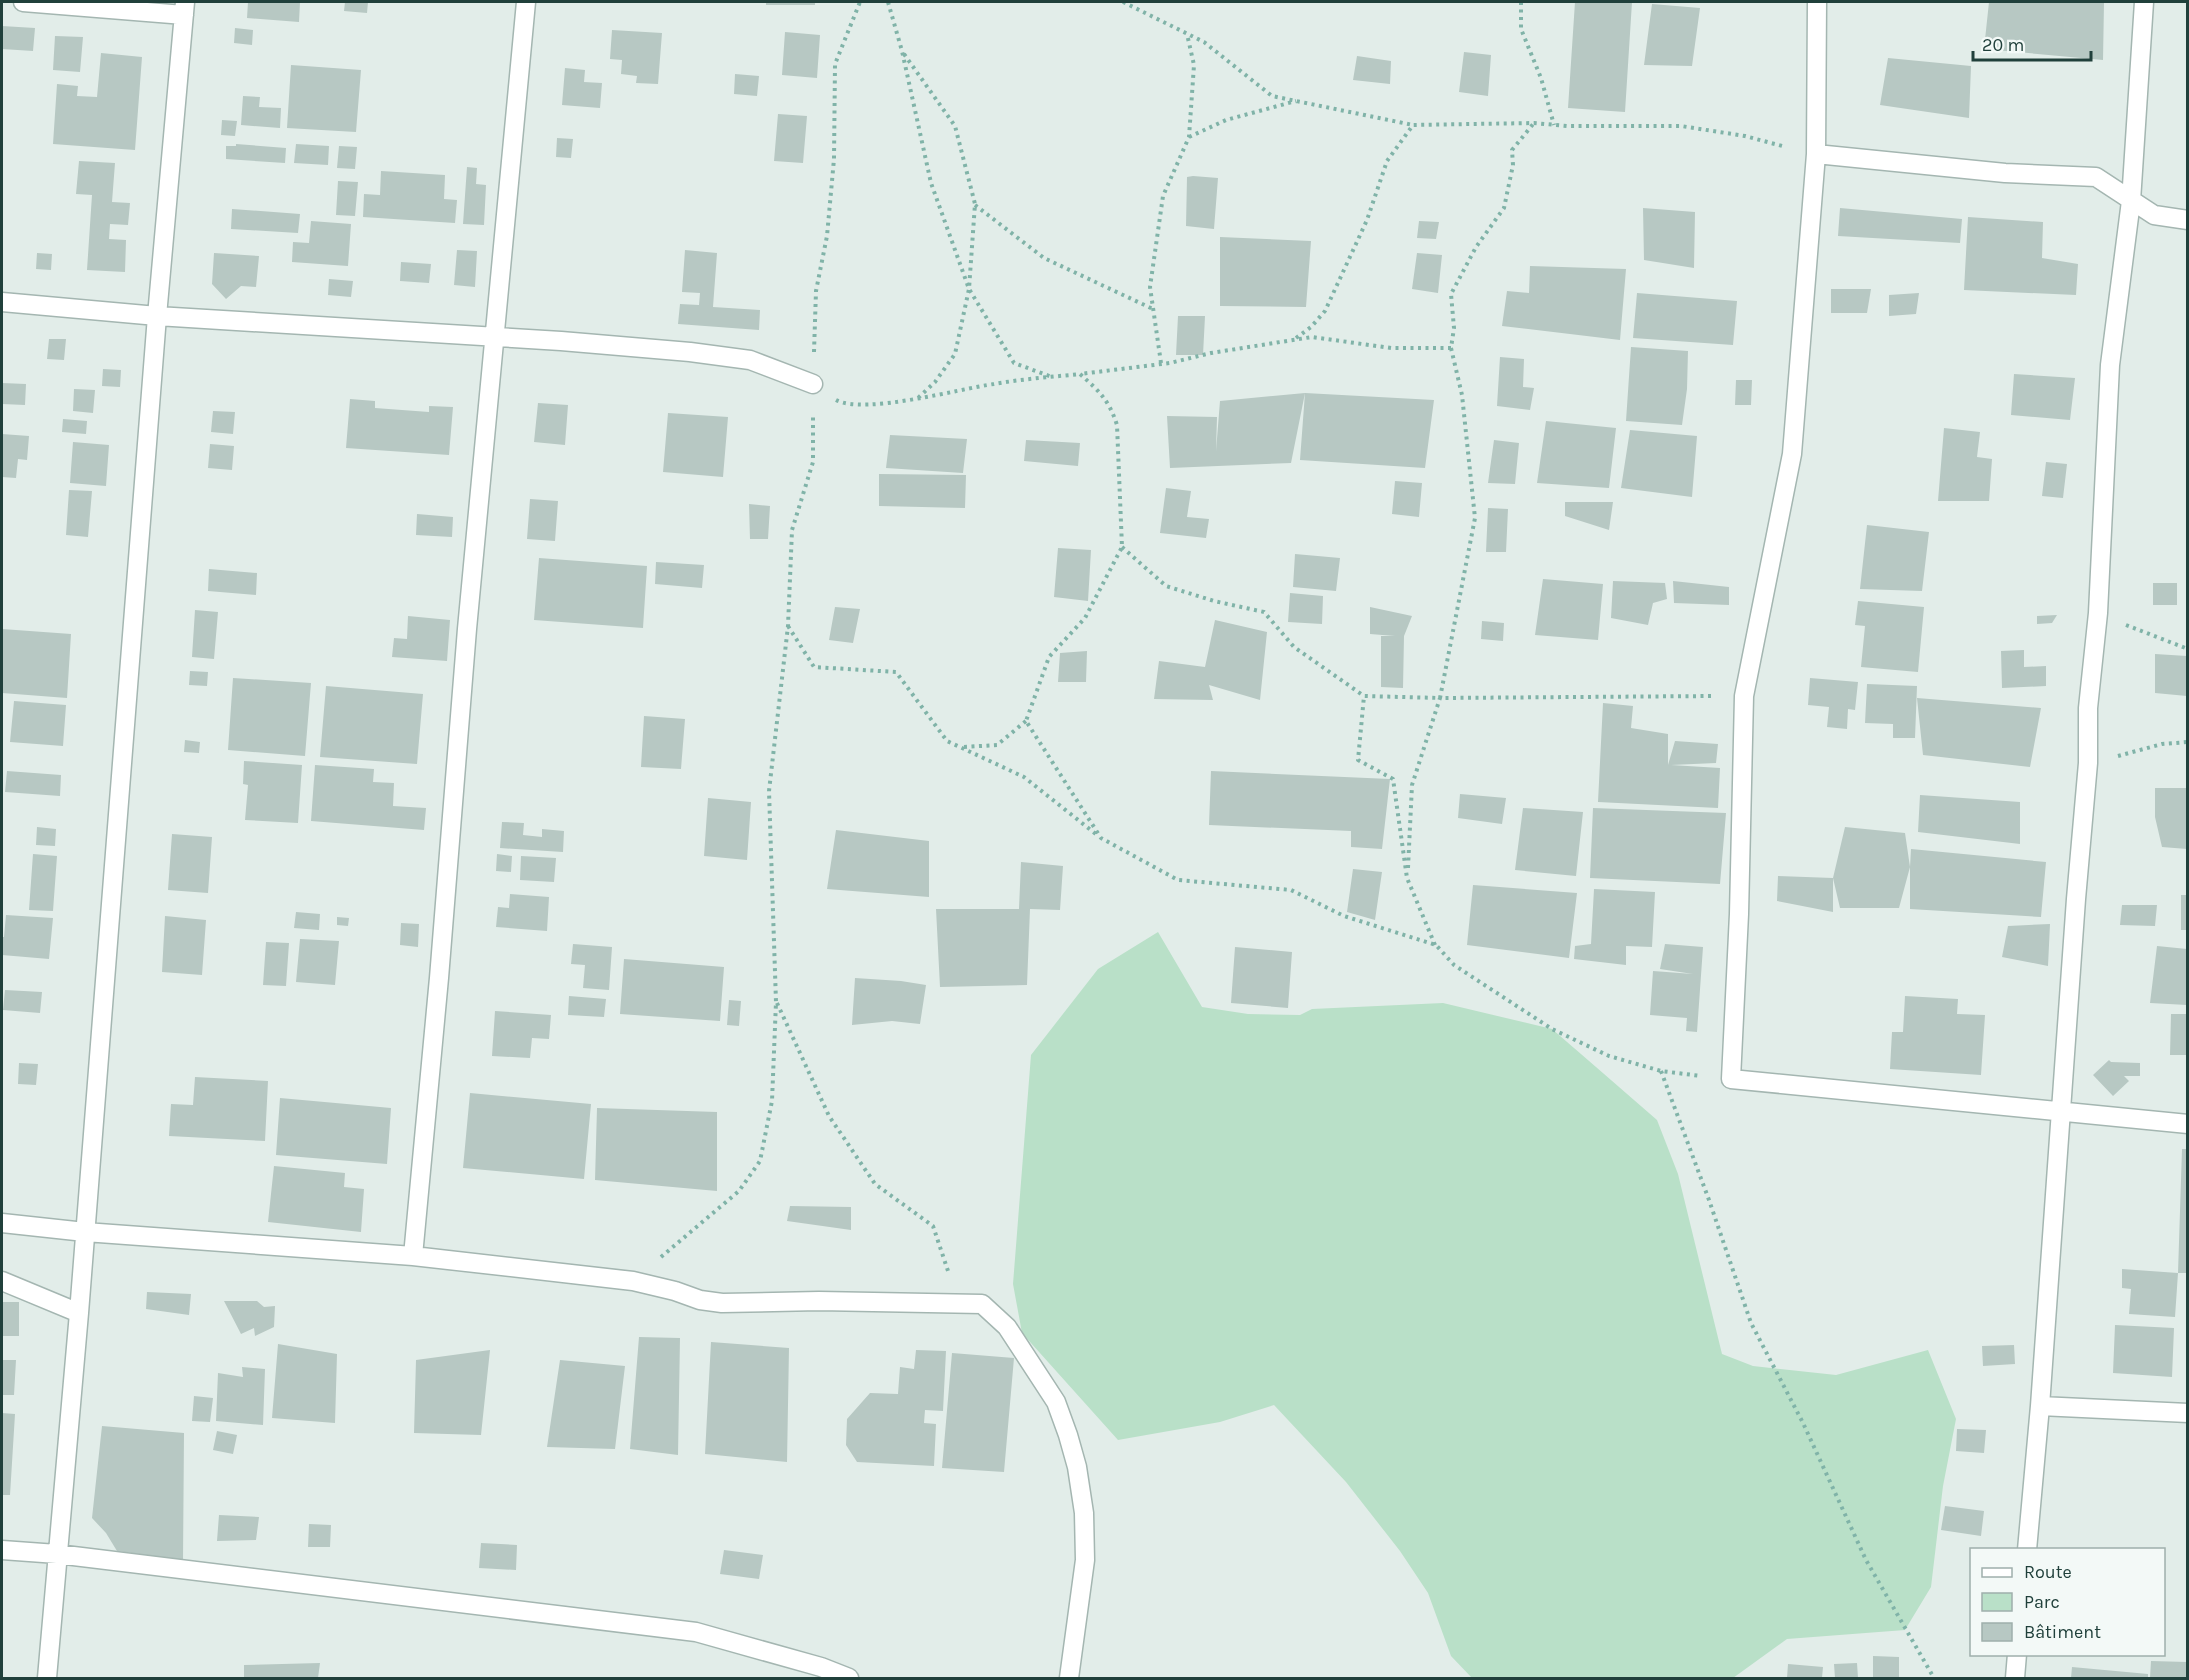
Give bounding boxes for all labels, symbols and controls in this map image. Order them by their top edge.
scale bar [1973,24,2092,62]
text: 20 m [1982,34,2024,56]
legend [1970,1548,2165,1656]
text: Route [2024,1561,2072,1583]
text: Parc [2024,1591,2060,1613]
text: Bâtiment [2024,1621,2101,1643]

